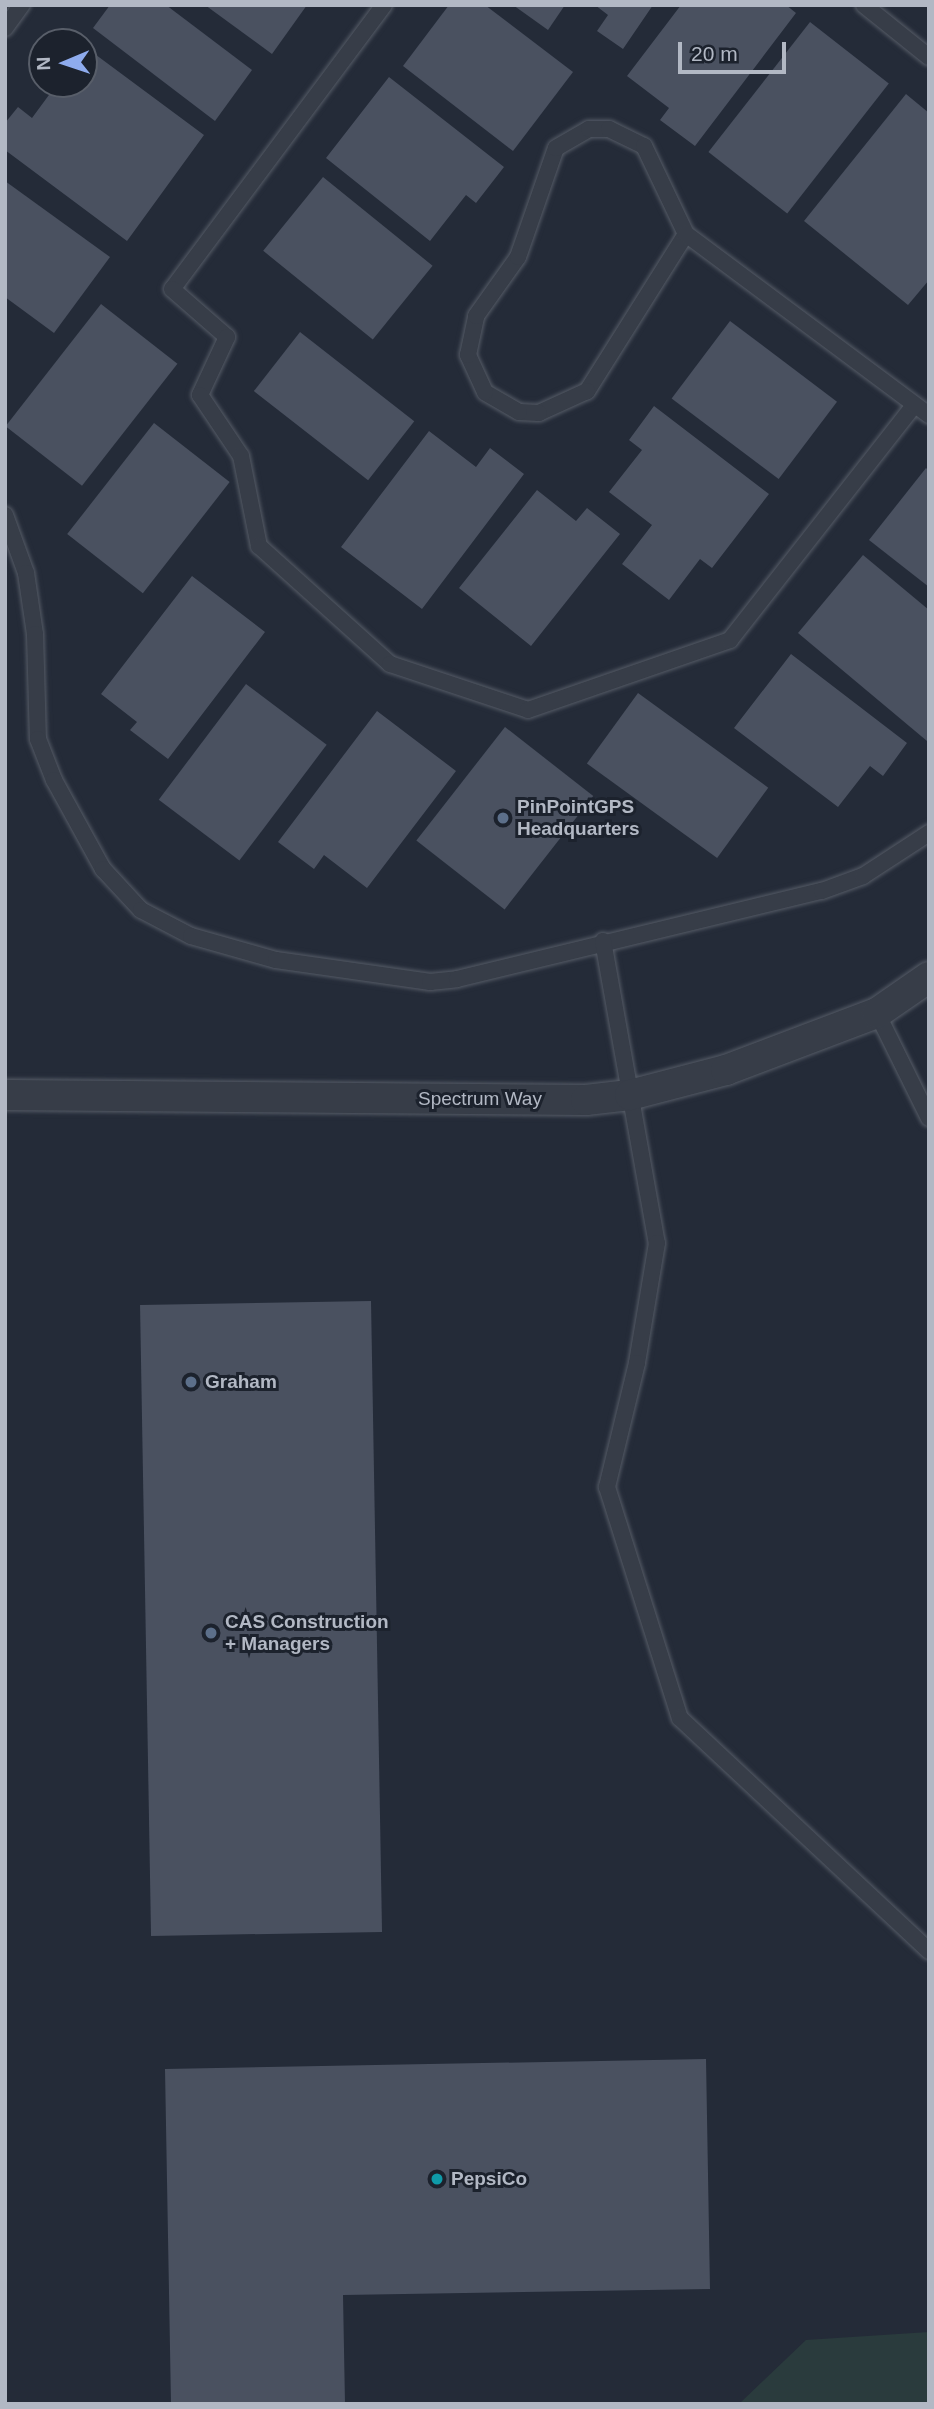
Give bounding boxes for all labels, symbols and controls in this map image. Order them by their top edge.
north arrow [28,28,98,98]
scale bar [682,28,790,72]
text: 20 m [691,42,738,65]
text: N [33,56,54,71]
place label: PinPointGPS Headquarters [517,796,639,840]
marker: PinPointGPS Headquarters [495,810,511,826]
street label: Spectrum Way [418,1088,542,1110]
place label: Graham [205,1371,277,1393]
marker: Graham [183,1374,199,1390]
place label: CAS Construction + Managers [225,1611,389,1655]
marker: CAS Construction + Managers [203,1625,219,1641]
place label: PepsiCo [451,2168,527,2190]
marker: PepsiCo [429,2171,445,2187]

